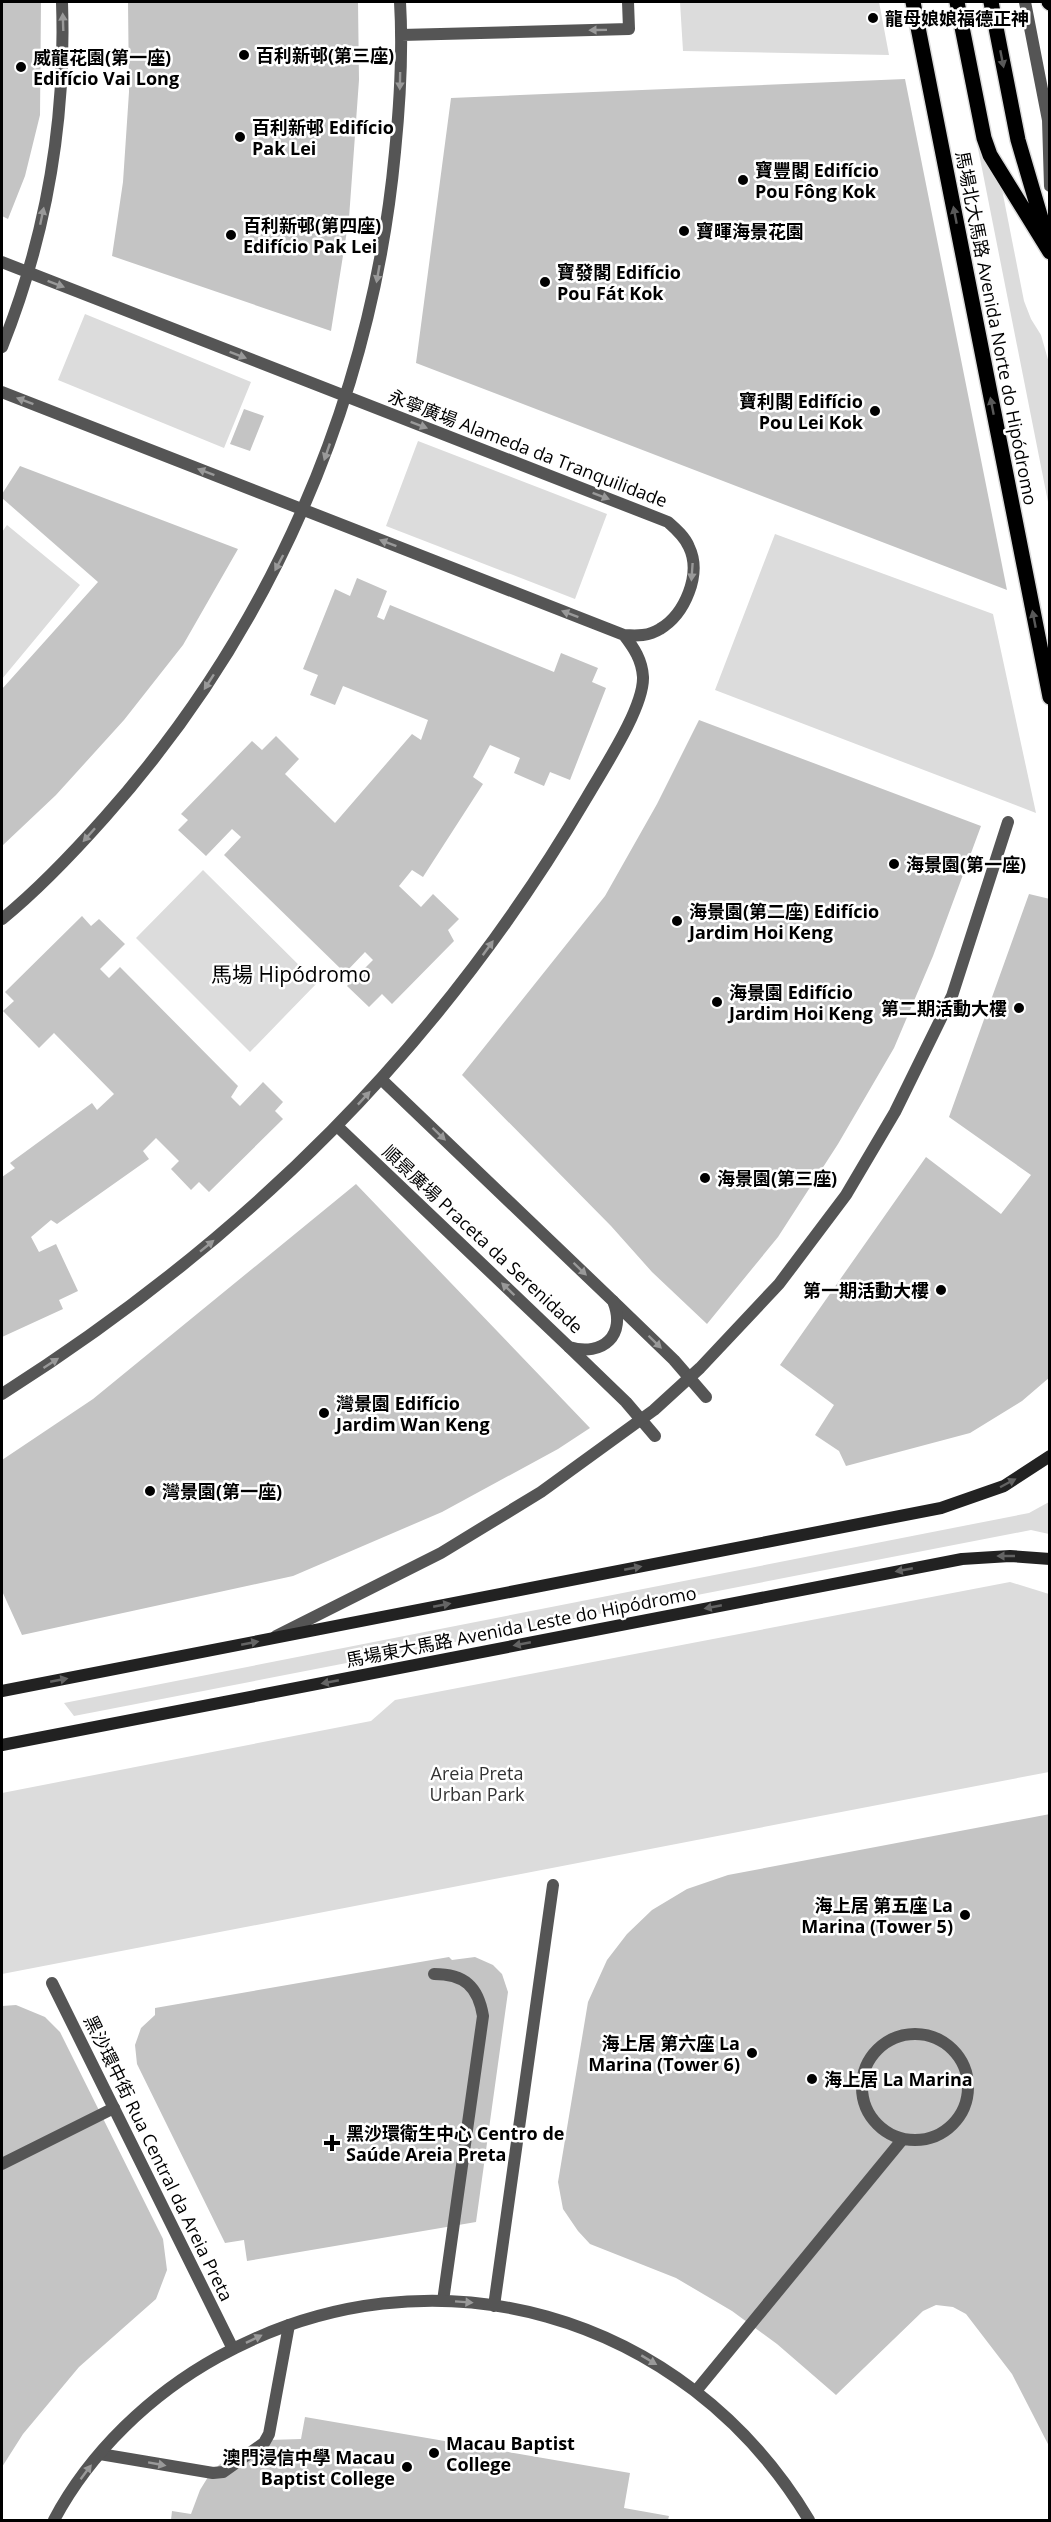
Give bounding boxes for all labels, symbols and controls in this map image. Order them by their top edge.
place label: 龍母娘娘福德正神 [885,6,1029,30]
marker: 龍母娘娘福德正神 [866,11,880,25]
one-way arrow [58,13,67,32]
one-way arrow [588,25,607,35]
place label: 百利新邨(第三座) [256,43,394,67]
place label: 威龍花園(第一座) Edifício Vai Long [33,45,179,90]
marker: 百利新邨(第三座) [237,48,251,62]
one-way arrow [998,50,1007,69]
marker: 威龍花園(第一座) Edifício Vai Long [14,60,28,74]
one-way arrow [395,71,405,90]
place label: 百利新邨 Edifício Pak Lei [252,115,394,160]
marker: 百利新邨 Edifício Pak Lei [233,130,247,144]
street label: 馬場北大馬路 Avenida Norte do Hipódromo [951,149,1043,507]
place label: 寶豐閣 Edifício Pou Fông Kok [755,158,879,203]
marker: 寶豐閣 Edifício Pou Fông Kok [736,173,750,187]
one-way arrow [950,205,959,224]
one-way arrow [38,207,48,225]
place label: 百利新邨(第四座) Edifício Pak Lei [243,213,381,258]
place label: 寶暉海景花園 [696,219,804,243]
marker: 寶暉海景花園 [677,224,691,238]
marker: 百利新邨(第四座) Edifício Pak Lei [224,228,238,242]
place label: 寶發閣 Edifício Pou Fát Kok [557,260,681,305]
one-way arrow [373,265,382,284]
marker: 寶發閣 Edifício Pou Fát Kok [538,275,552,289]
one-way arrow [47,279,65,289]
one-way arrow [229,350,247,360]
street label: 永寧廣場 Alameda da Tranquilidade [385,384,671,512]
place label: 寶利閣 Edifício Pou Lei Kok [739,389,864,434]
one-way arrow [15,396,33,406]
one-way arrow [987,396,996,415]
marker: 寶利閣 Edifício Pou Lei Kok [868,404,882,418]
one-way arrow [411,420,429,430]
one-way arrow [321,443,331,461]
one-way arrow [197,467,215,476]
one-way arrow [592,492,610,501]
one-way arrow [379,538,397,547]
one-way arrow [274,555,284,572]
one-way arrow [687,562,697,581]
one-way arrow [560,609,578,619]
one-way arrow [1029,610,1038,629]
one-way arrow [204,674,215,690]
one-way arrow [83,827,96,842]
place label: 海景園(第一座) [906,852,1026,876]
marker: 海景園(第一座) [887,857,901,871]
place label: 海景園(第二座) Edifício Jardim Hoi Keng [687,899,879,944]
marker: 海景園(第二座) Edifício Jardim Hoi Keng [670,914,684,928]
one-way arrow [482,940,494,956]
district label: 馬場 Hipódromo [211,960,371,988]
place label: 海景園 Edifício Jardim Hoi Keng [727,980,873,1025]
marker: 海景園 Edifício Jardim Hoi Keng [710,995,724,1009]
place label: 第二期活動大樓 [881,996,1007,1020]
marker: 第二期活動大樓 [1012,1001,1026,1015]
one-way arrow [357,1091,370,1106]
one-way arrow [431,1127,446,1141]
street label: 順景廣場 Praceta da Serenidade [378,1140,588,1338]
place label: 海景園(第三座) [717,1166,837,1190]
marker: 海景園(第三座) [698,1171,712,1185]
one-way arrow [199,1240,215,1253]
one-way arrow [572,1262,587,1276]
place label: 第一期活動大樓 [803,1278,929,1302]
one-way arrow [502,1283,516,1297]
marker: 第一期活動大樓 [934,1283,948,1297]
one-way arrow [648,1334,662,1348]
one-way arrow [43,1357,59,1368]
place label: 灣景園 Edifício Jardim Wan Keng [334,1391,490,1436]
marker: 灣景園 Edifício Jardim Wan Keng [317,1406,331,1420]
one-way arrow [1000,1478,1017,1488]
place label: 灣景園(第一座) [162,1479,282,1503]
marker: 灣景園(第一座) [143,1484,157,1498]
one-way arrow [996,1551,1015,1561]
one-way arrow [624,1563,643,1572]
one-way arrow [895,1566,914,1575]
street label: 馬場東大馬路 Avenida Leste do Hipódromo [344,1580,698,1672]
one-way arrow [432,1600,451,1609]
one-way arrow [703,1603,722,1612]
one-way arrow [241,1638,260,1647]
one-way arrow [512,1640,531,1649]
one-way arrow [50,1675,69,1684]
one-way arrow [320,1678,339,1687]
park label: Areia Preta Urban Park [430,1761,525,1806]
place label: 海上居 第五座 La Marina (Tower 5) [801,1893,953,1938]
marker: 海上居 第五座 La Marina (Tower 5) [958,1908,972,1922]
street label: 黑沙環中街 Rua Central da Areia Preta [79,2011,239,2305]
place label: 海上居 第六座 La Marina (Tower 6) [588,2031,740,2076]
marker: 海上居 第六座 La Marina (Tower 6) [745,2046,759,2060]
place label: 海上居 La Marina [824,2067,973,2091]
marker: 海上居 La Marina [805,2072,819,2086]
place label: 黑沙環衛生中心 Centro de Saúde Areia Preta [346,2121,564,2166]
marker: 黑沙環衛生中心 Centro de Saúde Areia Preta [323,2134,341,2152]
one-way arrow [455,2298,474,2307]
one-way arrow [245,2334,262,2344]
one-way arrow [641,2354,657,2365]
place label: Macau Baptist College [446,2431,575,2476]
place label: 澳門浸信中學 Macau Baptist College [223,2445,395,2490]
marker: Macau Baptist College [427,2446,441,2460]
one-way arrow [148,2460,167,2469]
marker: 澳門浸信中學 Macau Baptist College [400,2460,414,2474]
one-way arrow [80,2464,92,2479]

